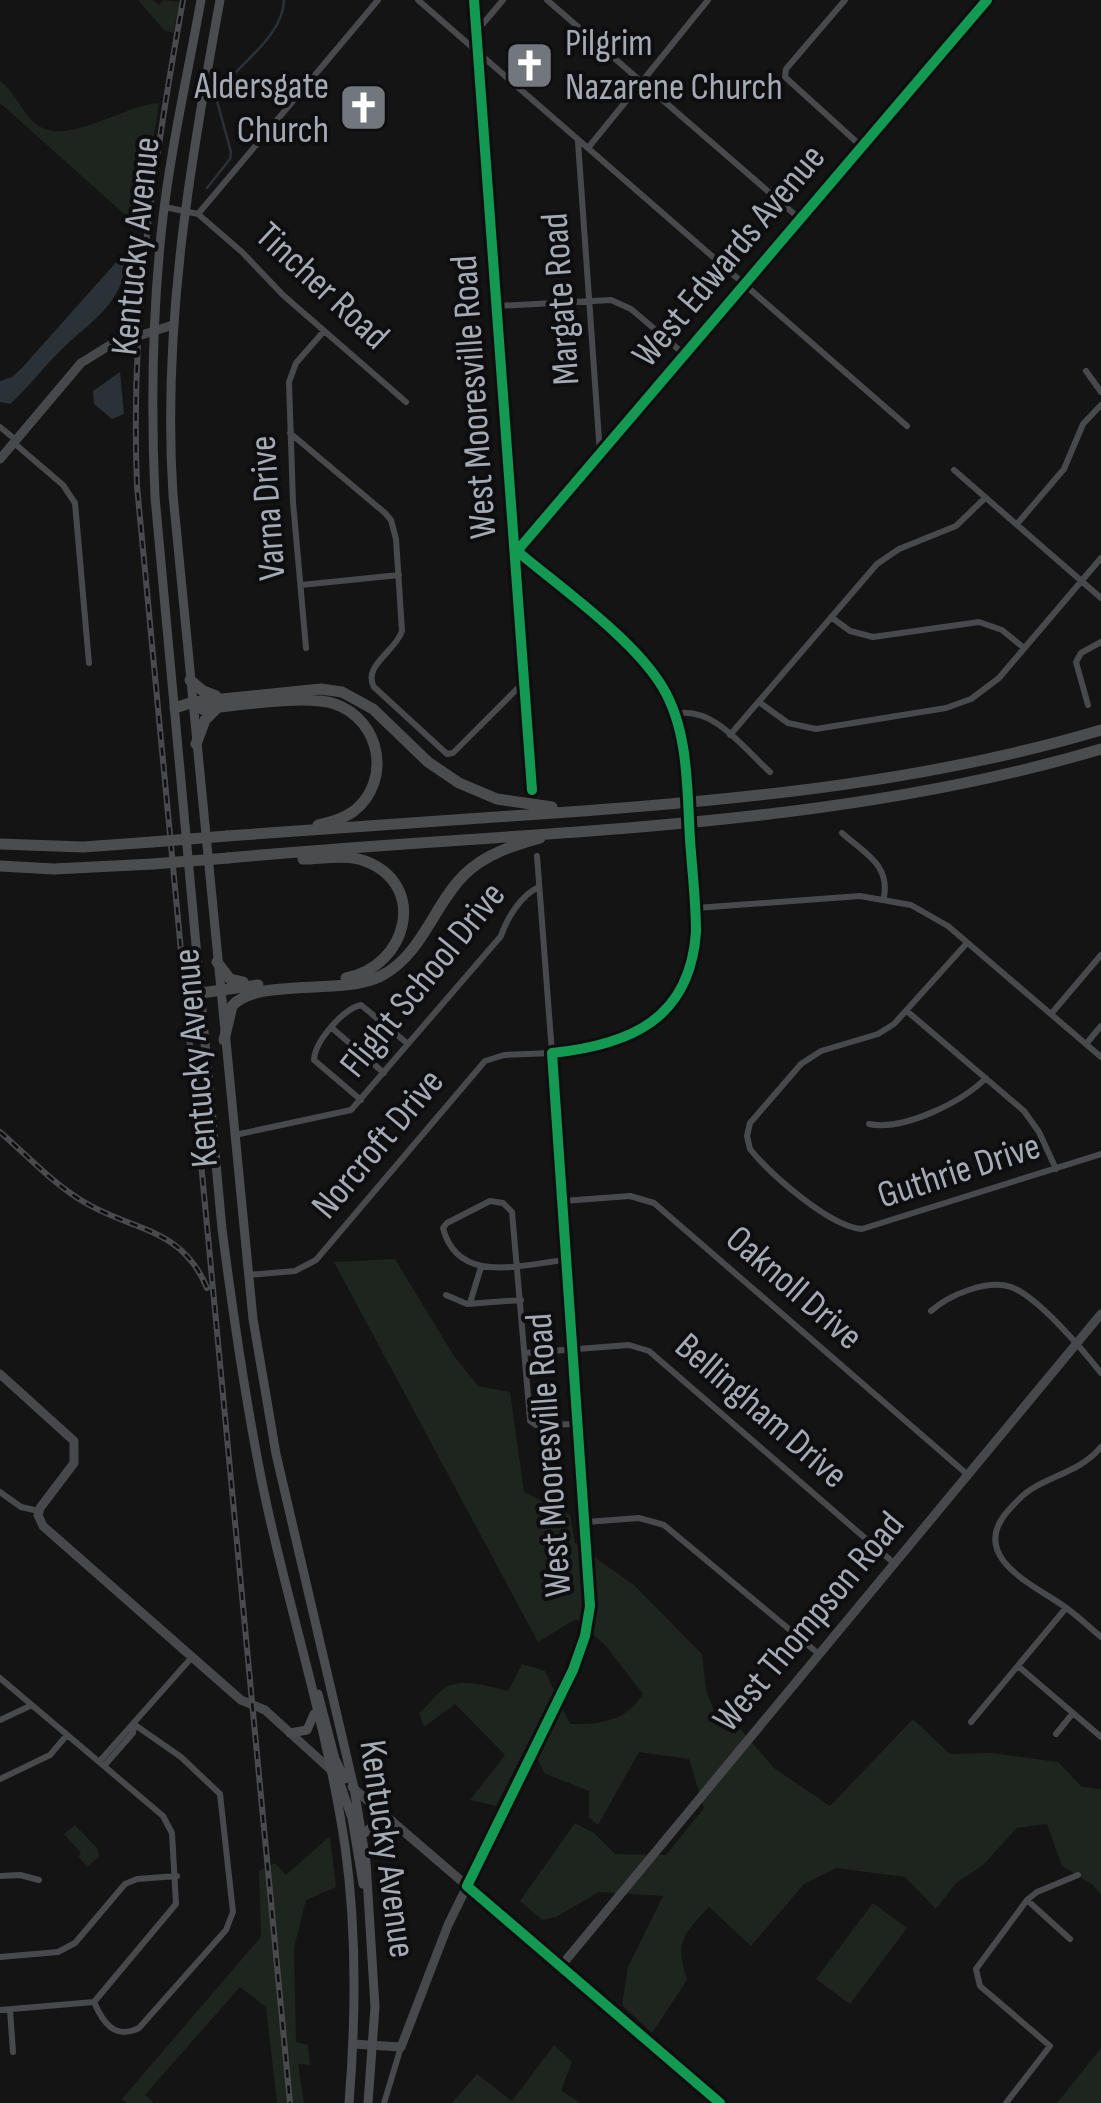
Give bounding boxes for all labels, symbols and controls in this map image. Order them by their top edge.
place label: Pilgrim Nazarene Church [565,21,783,110]
church icon: Pilgrim Nazarene Church [504,39,556,91]
place label: Aldersgate Church [193,64,329,153]
church icon: Aldersgate Church [338,82,390,134]
street label: Kentucky Avenue [102,135,170,357]
street label: West Edwards Avenue [623,136,835,376]
street label: Margate Road [533,211,589,387]
street label: Tincher Road [246,213,398,359]
street label: West Mooresville Road [442,254,506,540]
street label: Varna Drive [241,434,295,582]
street label: Flight School Drive [331,874,515,1086]
street label: Kentucky Avenue [164,947,228,1169]
street label: Norcroft Drive [303,1060,453,1228]
street label: Guthrie Drive [872,1124,1046,1218]
street label: Oaknoll Drive [717,1217,871,1359]
street label: West Mooresville Road [517,1312,581,1598]
street label: Bellingham Drive [666,1324,856,1498]
street label: West Thompson Road [704,1503,914,1741]
street label: Kentucky Avenue [349,1737,425,1961]

